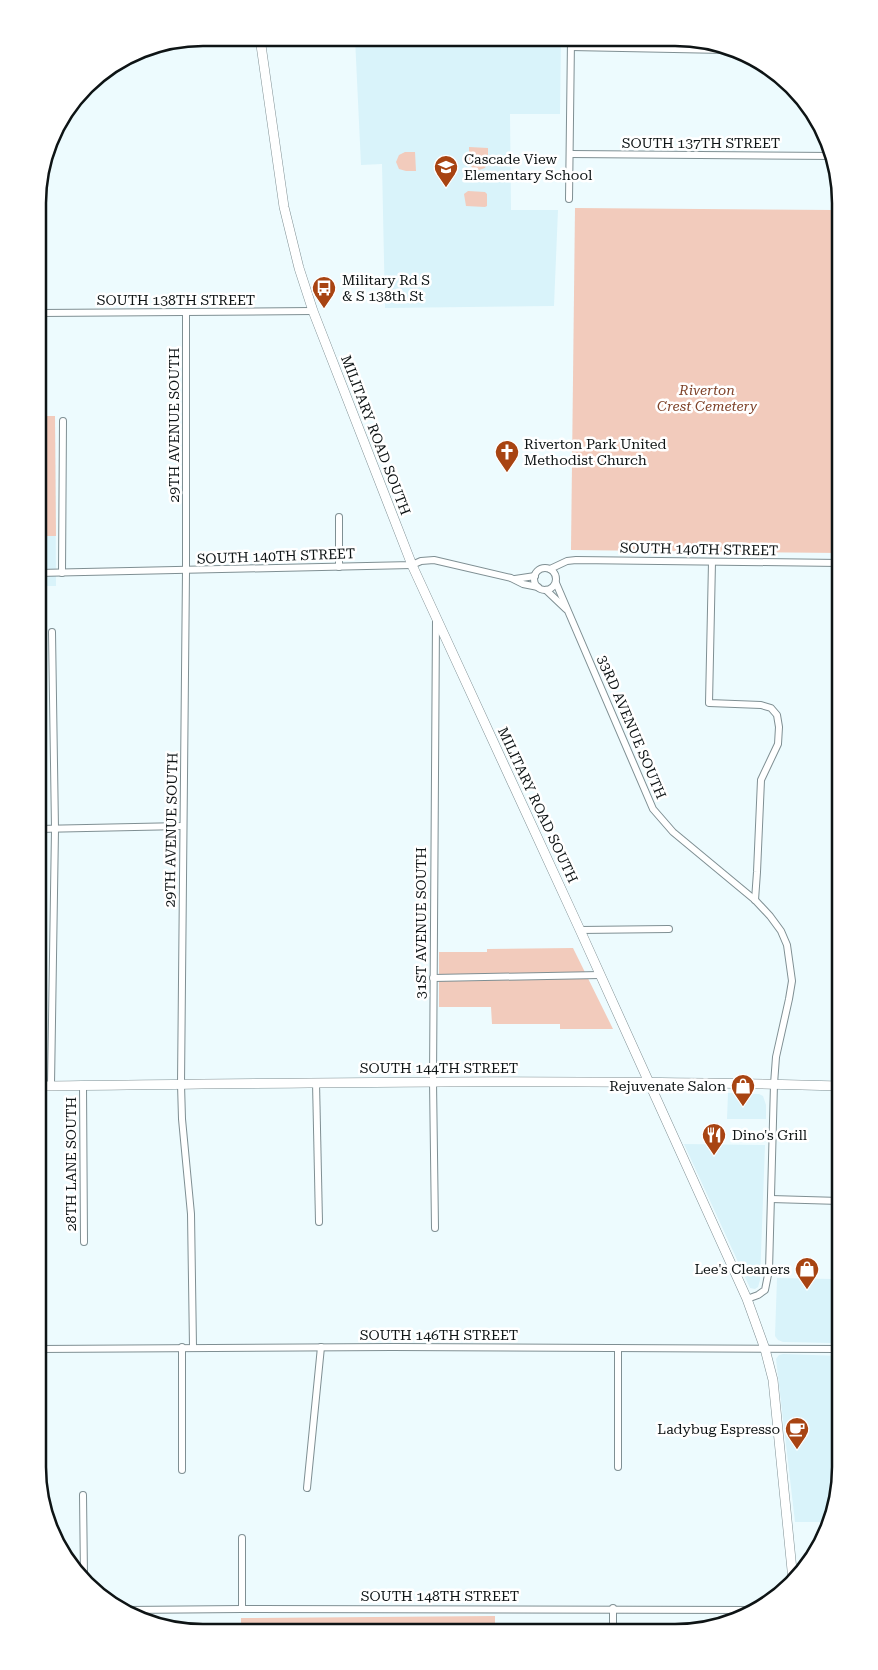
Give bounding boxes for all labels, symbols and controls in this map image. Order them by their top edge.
street label: SOUTH 137TH STREET [622,135,780,151]
place label: Cascade View Elementary School [464,151,593,183]
school or university icon: Cascade View Elementary School [433,154,459,188]
place label: Military Rd S & S 138th St [342,272,430,304]
bus stop icon: Military Rd S & S 138th St [311,275,337,309]
street label: SOUTH 138TH STREET [97,292,255,308]
street label: 29TH AVENUE SOUTH [166,347,182,502]
street label: MILITARY ROAD SOUTH [338,353,414,518]
park label: Riverton Crest Cemetery [657,382,758,414]
place label: Riverton Park United Methodist Church [524,436,667,468]
church icon: Riverton Park United Methodist Church [494,439,520,473]
street label: SOUTH 140TH STREET [620,540,778,558]
street label: SOUTH 140TH STREET [197,545,355,567]
street label: 33RD AVENUE SOUTH [594,653,670,802]
street label: MILITARY ROAD SOUTH [495,725,581,886]
street label: 29TH AVENUE SOUTH [162,752,180,908]
street label: 31ST AVENUE SOUTH [413,847,429,999]
street label: SOUTH 144TH STREET [360,1060,518,1076]
shop icon: Rejuvenate Salon [730,1073,756,1107]
place label: Rejuvenate Salon [609,1078,726,1094]
street label: 28TH LANE SOUTH [63,1096,79,1231]
restaurant icon: Dino's Grill [701,1122,727,1156]
place label: Dino's Grill [732,1127,808,1143]
shop icon: Lee's Cleaners [794,1256,820,1290]
place label: Lee's Cleaners [694,1261,790,1277]
street label: SOUTH 146TH STREET [360,1327,518,1343]
cafe icon: Ladybug Espresso [784,1416,810,1450]
place label: Ladybug Espresso [657,1421,780,1437]
street label: SOUTH 148TH STREET [361,1588,519,1604]

